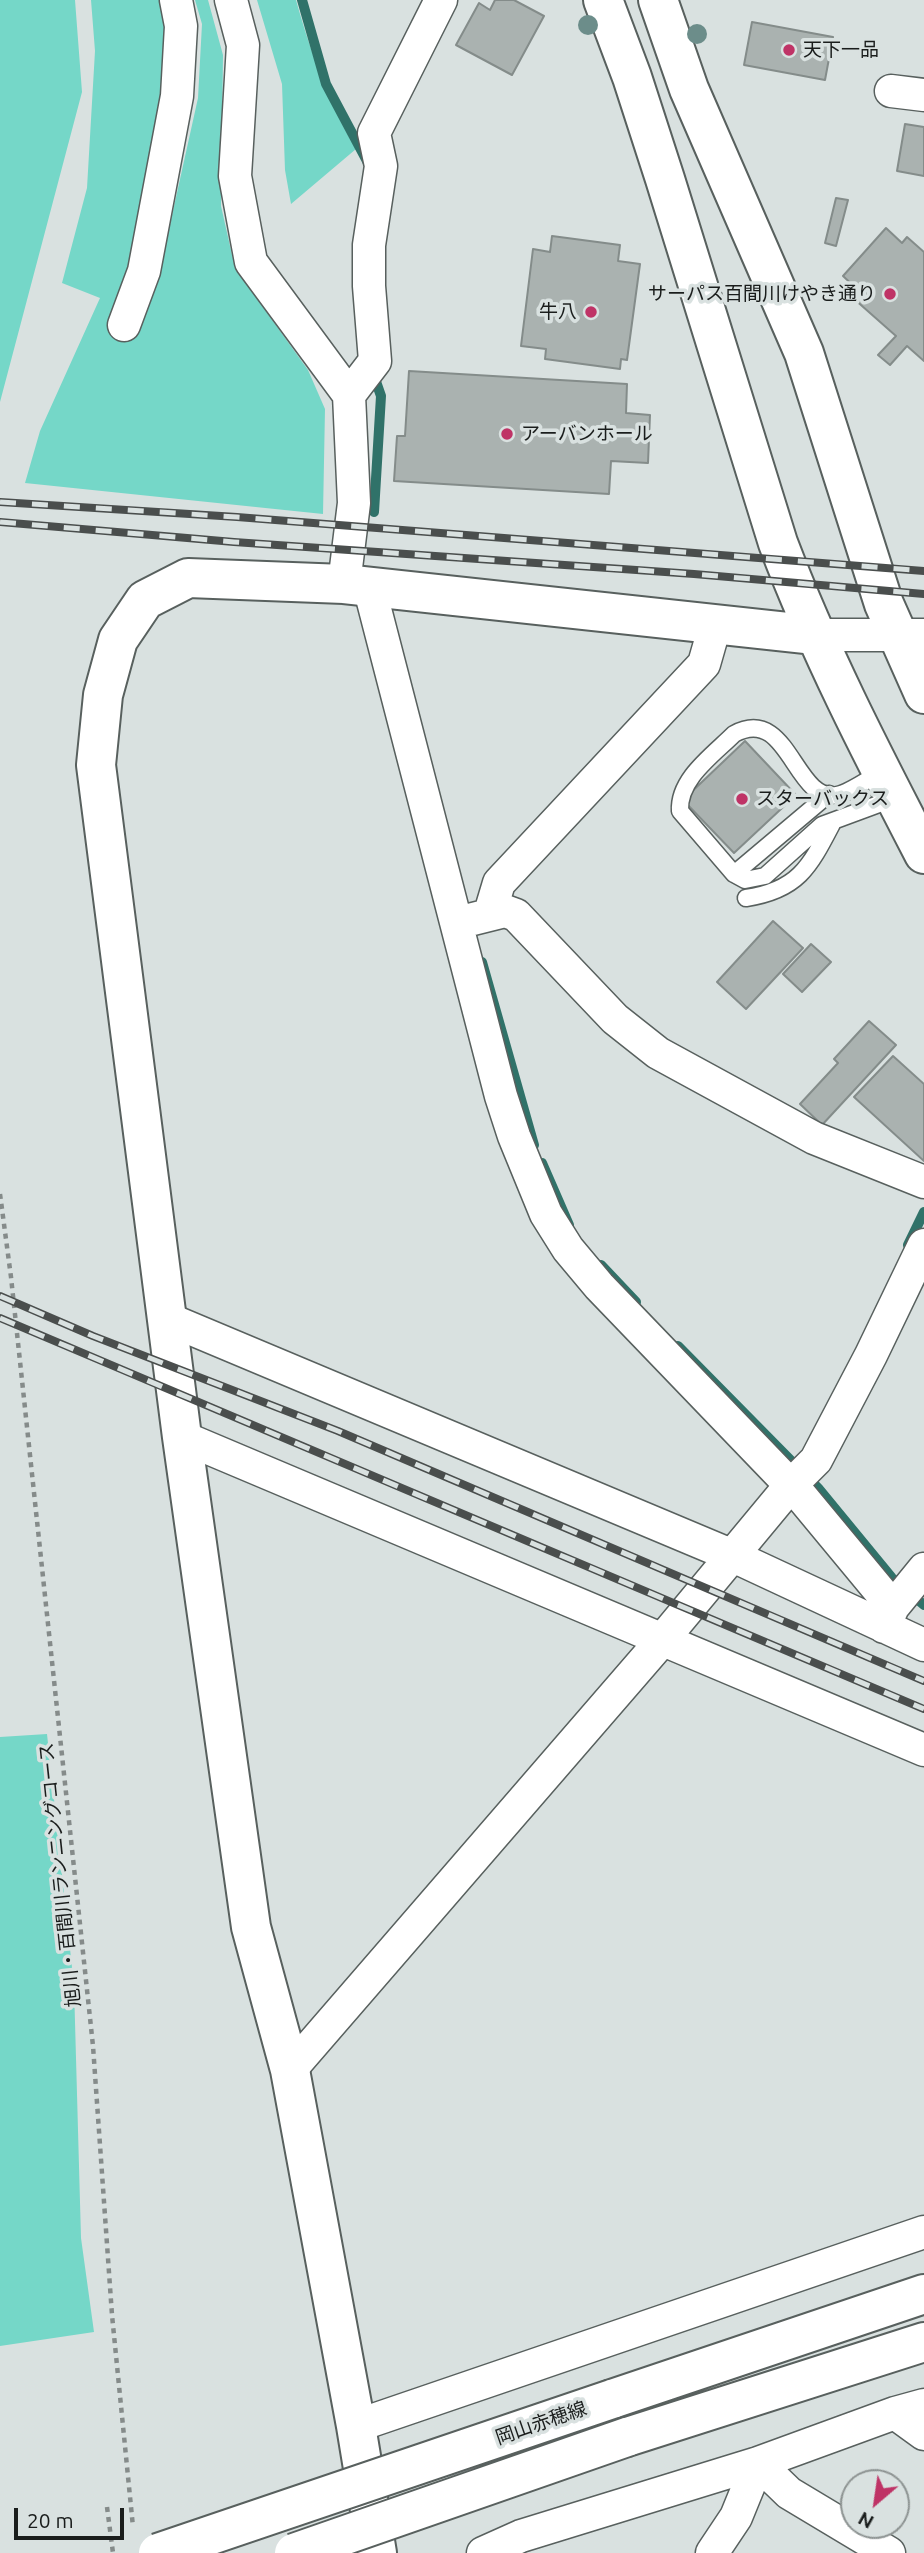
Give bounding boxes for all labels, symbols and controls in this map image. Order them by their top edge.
place label: 天下一品 [803,39,879,61]
marker: 天下一品 [781,42,797,58]
place label: サーパス百間川けやき通り [648,283,876,305]
marker: サーパス百間川けやき通り [882,286,898,302]
place label: 牛八 [539,301,577,323]
marker: 牛八 [583,304,599,320]
place label: アーバンホール [521,423,653,445]
marker: アーバンホール [499,426,515,442]
place label: スターバックス [756,788,889,810]
marker: スターバックス [734,791,750,807]
street label: 旭川・百間川ランニングコース [35,1742,85,2008]
street label: 岡山赤穂線 [492,2397,590,2449]
north arrow [840,2469,910,2539]
scale bar [18,2494,128,2538]
text: 20 m [27,2508,74,2532]
text: N [854,2508,877,2534]

